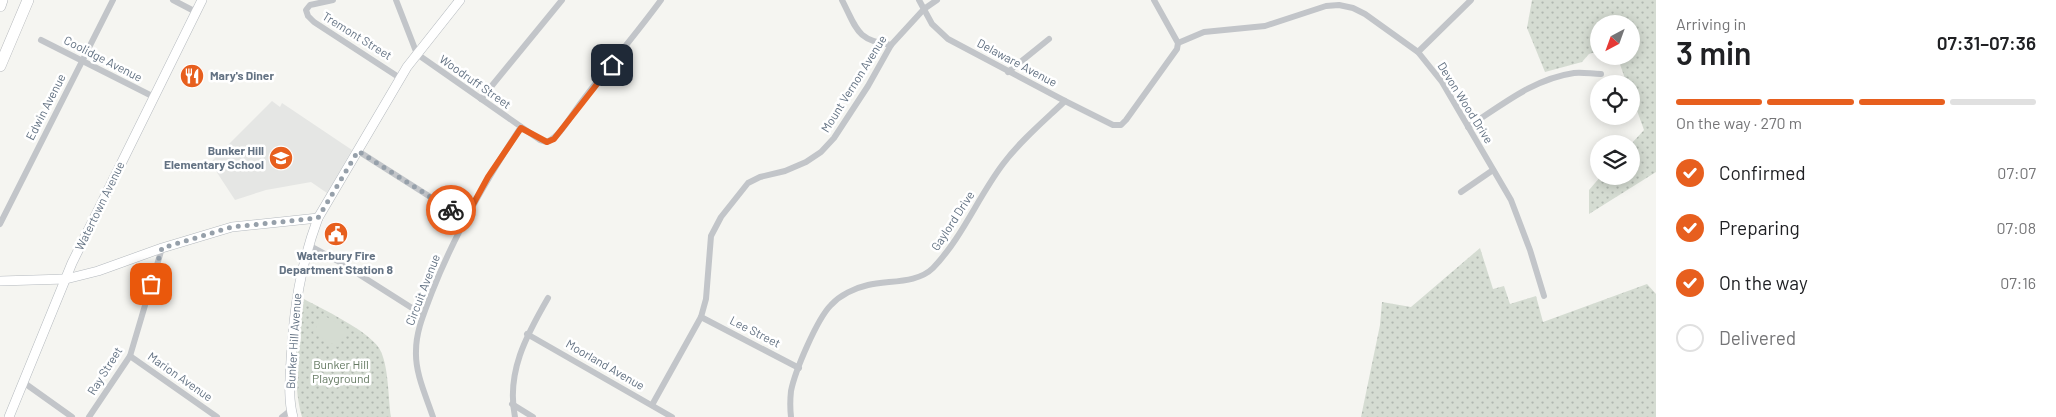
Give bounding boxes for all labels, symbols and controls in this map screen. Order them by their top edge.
street label: Tremont Street [320,8,395,62]
text: Arriving in [1676,14,1746,33]
north arrow [1590,15,1640,65]
map controls [1590,15,1640,185]
text: 07:31–07:36 [1937,31,2036,54]
street label: Coolidge Avenue [62,32,145,84]
street label: Mount Vernon Avenue [818,32,889,135]
text: 3 min [1676,33,1752,71]
street label: Delaware Avenue [975,35,1060,89]
pin [591,44,633,86]
street label: Woodruff Street [437,51,514,111]
icon: home [598,51,626,79]
street label: Devon Wood Drive [1435,59,1497,146]
restaurant icon: Mary's Diner [179,63,205,89]
place label: Mary's Diner [210,68,274,82]
street label: Edwin Avenue [22,71,68,142]
button: locate [1590,75,1640,125]
text: On the way · 270 m [1676,113,1802,132]
button: layers [1590,135,1640,185]
place label: Bunker Hill Elementary School [164,143,264,171]
school or university icon: Bunker Hill Elementary School [268,145,294,171]
street label: Watertown Avenue [71,159,127,252]
icon: check [1676,159,1704,187]
text: Confirmed [1719,161,1806,184]
text: 07:07 [1997,163,2036,182]
courier [426,185,476,235]
street label: Gaylord Drive [928,188,977,253]
icon: bike [437,196,465,224]
icon: check [1676,214,1704,242]
text: Preparing [1719,216,1800,239]
text: 07:08 [1997,218,2036,237]
public building icon: Waterbury Fire Department Station 8 [323,221,349,247]
place label: Waterbury Fire Department Station 8 [279,248,394,276]
street label: Circuit Avenue [402,252,442,327]
pin [130,263,172,305]
icon: check [1676,269,1704,297]
icon: bag [137,270,165,298]
text: On the way [1719,271,1808,294]
text: 07:16 [2000,273,2036,292]
street label: Bunker Hill Avenue [283,292,303,389]
street label: Lee Street [728,312,783,350]
text: Delivered [1719,326,1796,349]
street label: Moorland Avenue [564,336,647,392]
street label: Ray Street [84,344,124,397]
street label: Marion Avenue [146,349,216,404]
park label: Bunker Hill Playground [312,357,370,385]

